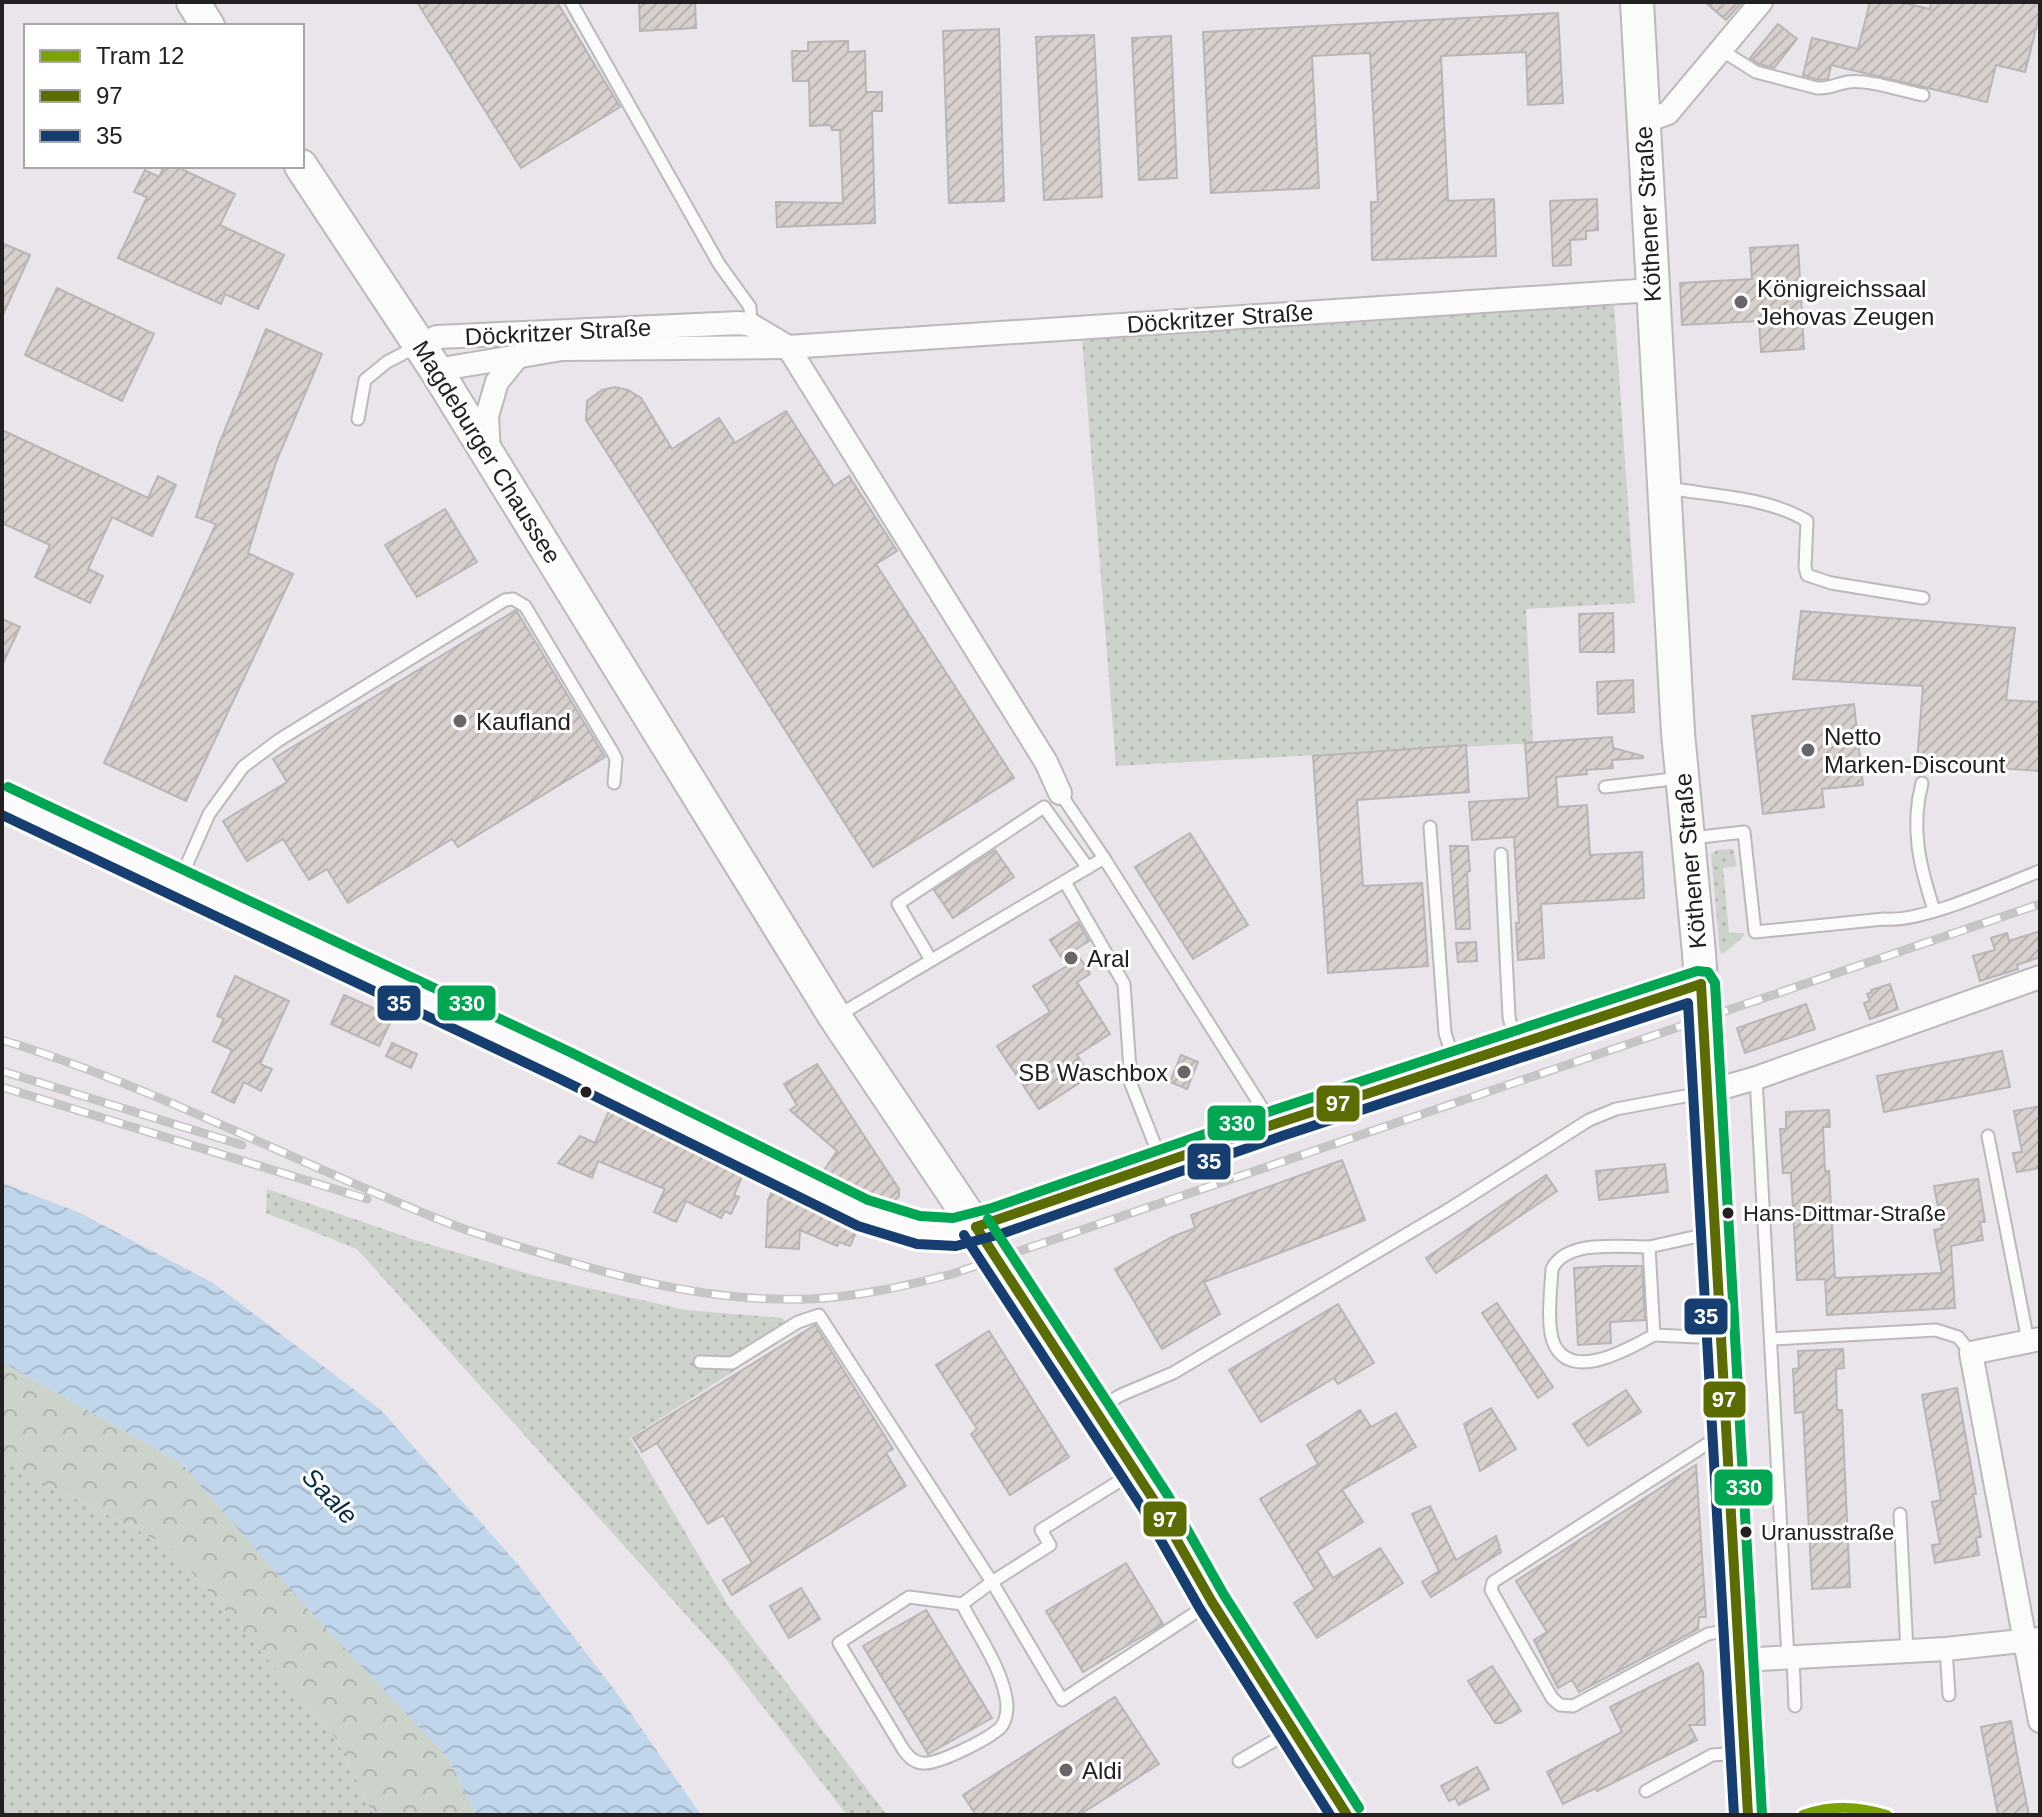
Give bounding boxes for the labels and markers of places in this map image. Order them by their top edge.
place label: Königreichssaal Jehovas Zeugen [1757,275,1934,330]
marker: Königreichssaal Jehovas Zeugen [1732,293,1750,311]
place label: Kaufland [476,708,571,735]
marker: Kaufland [451,712,469,730]
place label: Netto Marken-Discount [1824,723,2006,778]
marker: Netto Marken-Discount [1799,741,1817,759]
place label: Aral [1087,945,1130,972]
marker: Aral [1062,949,1080,967]
place label: SB Waschbox [1018,1059,1168,1086]
marker: SB Waschbox [1175,1063,1193,1081]
unlabelled marker [578,1084,594,1100]
place label: Hans-Dittmar-Straße [1743,1201,1946,1226]
marker: Hans-Dittmar-Straße [1720,1205,1736,1221]
place label: Uranusstraße [1761,1520,1894,1545]
marker: Uranusstraße [1738,1524,1754,1540]
place label: Aldi [1082,1757,1122,1784]
marker: Aldi [1057,1761,1075,1779]

